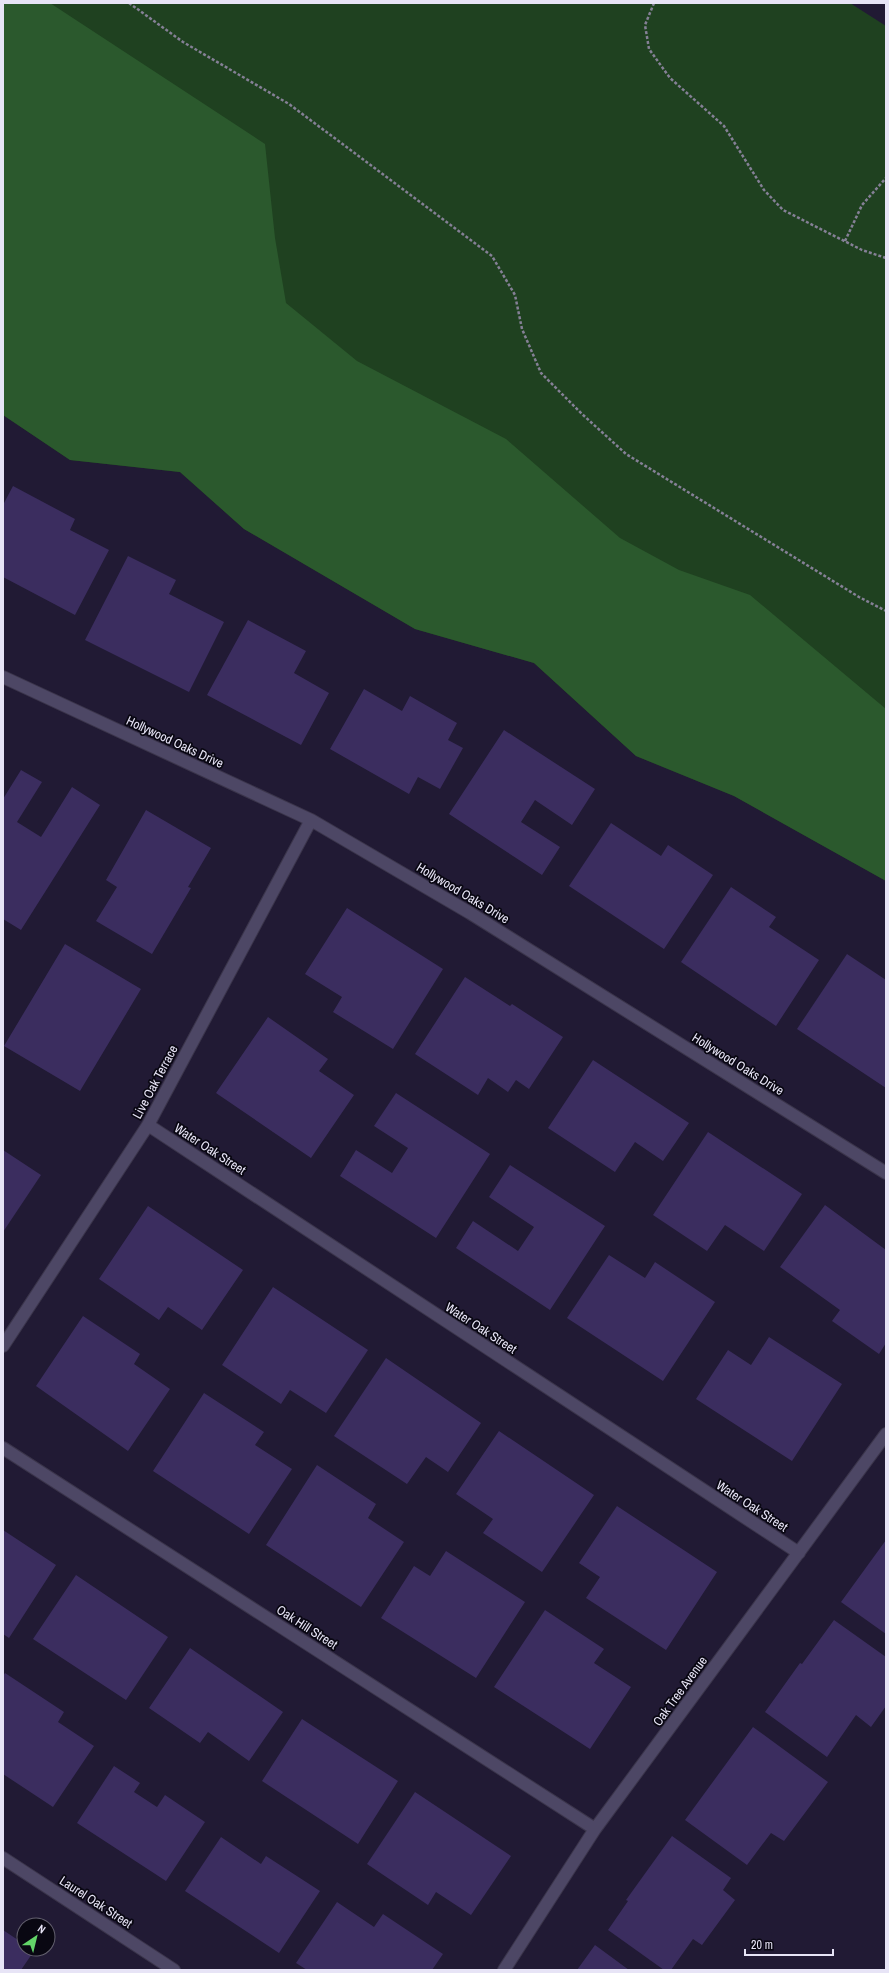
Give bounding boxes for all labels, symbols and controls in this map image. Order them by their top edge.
street label: Hollywood Oaks Drive [124,712,226,772]
street label: Hollywood Oaks Drive [413,859,513,927]
street label: Hollywood Oaks Drive [689,1029,787,1099]
street label: Live Oak Terrace [128,1042,182,1122]
street label: Water Oak Street [171,1120,249,1178]
street label: Water Oak Street [442,1299,520,1357]
street label: Water Oak Street [713,1477,791,1535]
street label: Oak Hill Street [273,1601,341,1653]
street label: Oak Tree Avenue [649,1653,711,1729]
street label: Laurel Oak Street [56,1872,136,1932]
north arrow [16,1917,56,1957]
text: N [35,1921,48,1936]
scale bar [745,1931,833,1957]
text: 20 m [751,1937,773,1953]

